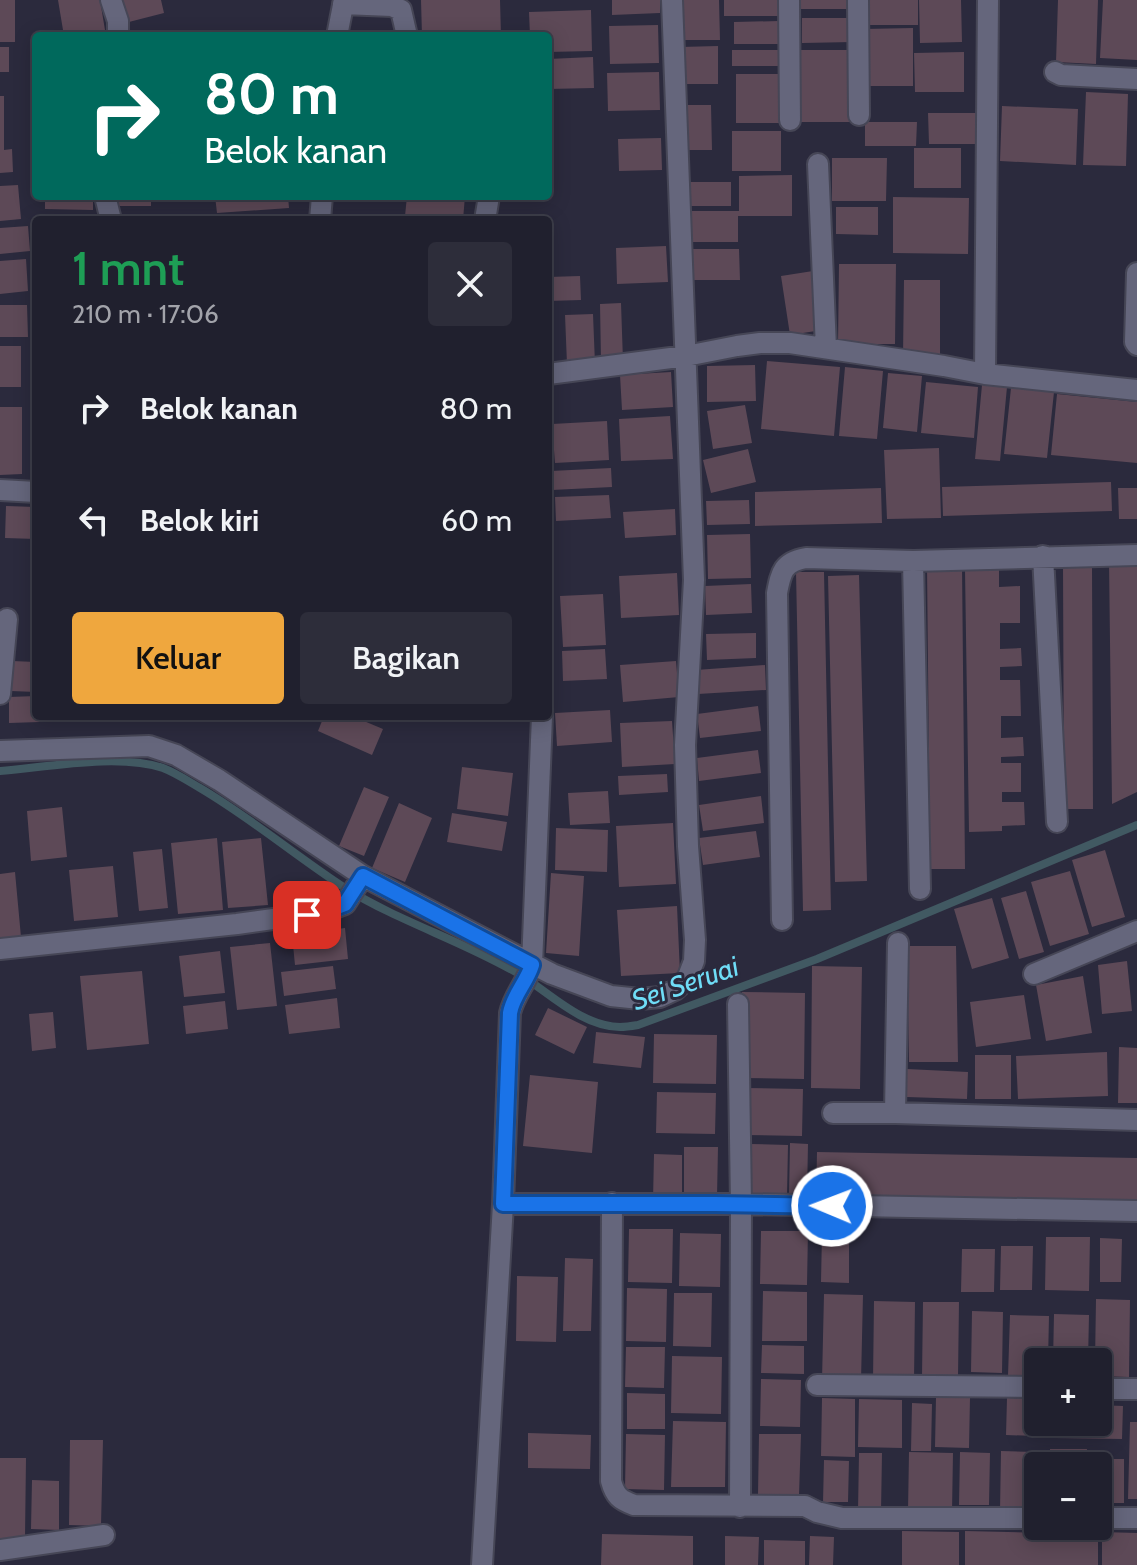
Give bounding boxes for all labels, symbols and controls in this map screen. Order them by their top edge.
text: 80 m [204,60,339,128]
icon: right [72,64,176,168]
text: Belok kanan [204,128,387,172]
text: 1 mnt [72,239,184,297]
button: close [428,242,512,326]
text: 210 m · 17:06 [72,298,219,330]
icon: right [72,386,116,430]
text: Belok kanan [140,390,298,427]
text: 80 m [440,390,512,427]
icon: left [72,498,116,542]
text: Belok kiri [140,502,259,539]
text: 60 m [441,502,512,539]
button: Keluar [72,612,284,704]
button: Bagikan [300,612,512,704]
pin [273,881,341,949]
icon: arrive [285,893,329,937]
water label: Sei Seruai [627,949,744,1017]
position arrow [790,1164,874,1248]
map controls [1024,1348,1112,1540]
button: + [1024,1348,1112,1436]
button: − [1024,1452,1112,1540]

